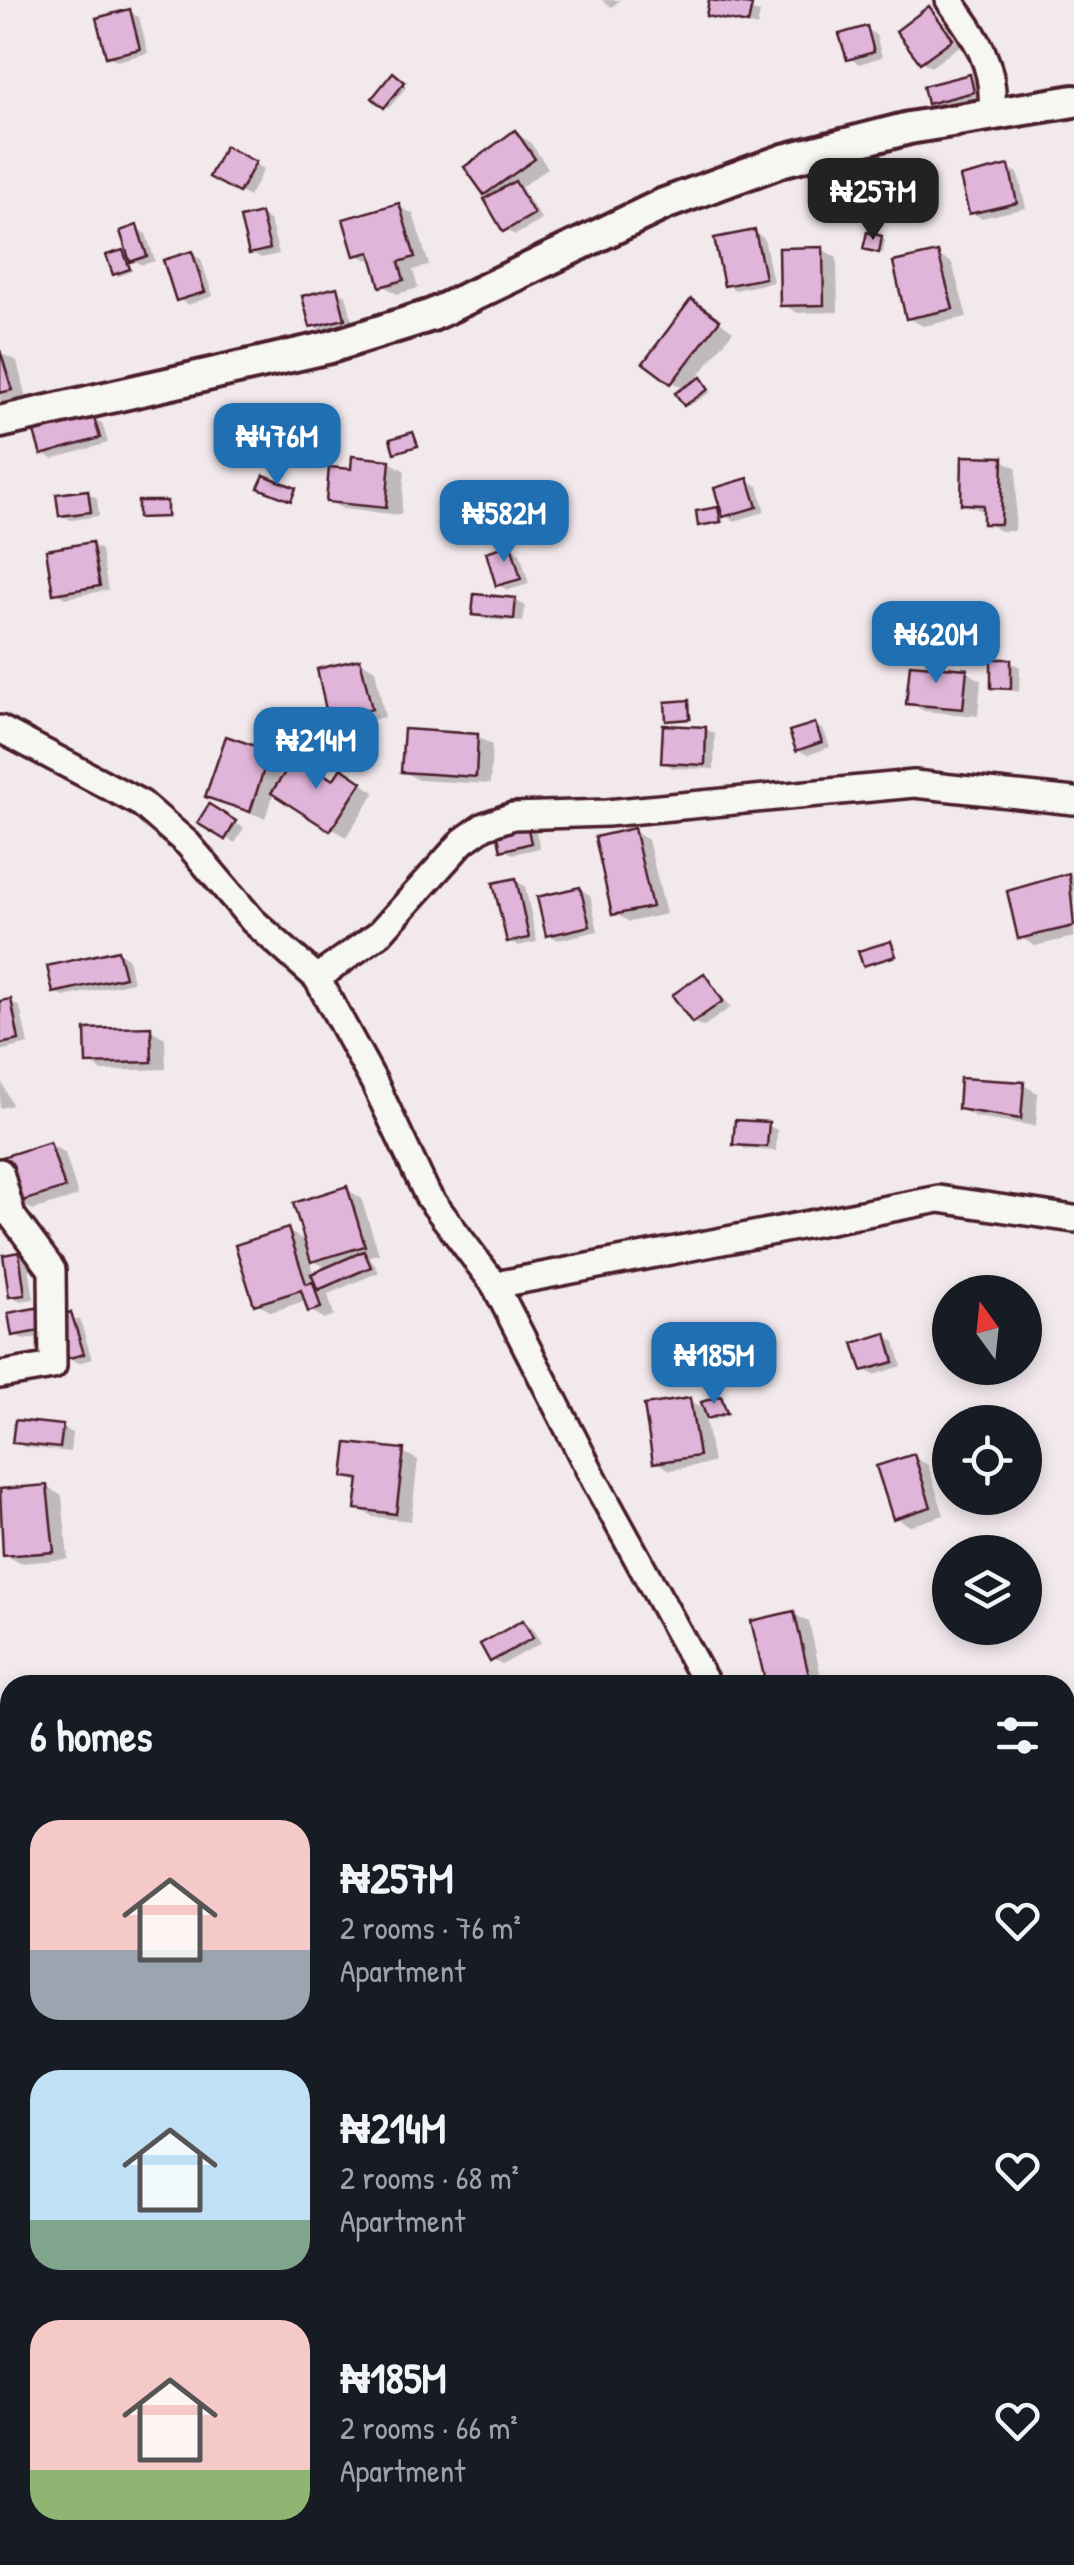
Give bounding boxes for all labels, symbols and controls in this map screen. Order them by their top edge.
pin: ₦257M [803,158,943,243]
text: ₦257M [830,169,916,212]
pin: ₦476M [207,403,347,488]
text: ₦476M [236,414,318,457]
pin: ₦582M [434,480,574,565]
text: ₦582M [462,491,546,534]
pin: ₦620M [866,601,1006,686]
text: ₦620M [894,612,978,655]
pin: ₦214M [246,707,386,792]
text: ₦214M [276,718,356,761]
north arrow [932,1275,1042,1385]
map controls [932,1275,1042,1645]
pin: ₦185M [644,1322,784,1407]
text: ₦185M [673,1333,755,1376]
button: locate [932,1405,1042,1515]
button: layers [932,1535,1042,1645]
text: 6 homes [30,1707,152,1764]
icon: filters [990,1708,1045,1763]
text: ₦257M [340,1849,454,1906]
icon: home [110,1860,230,1980]
icon: heart [990,1893,1045,1948]
text: 2 rooms · 76 m² [340,1906,521,1949]
text: Apartment [340,1949,465,1992]
text: ₦214M [340,2099,446,2156]
icon: home [110,2110,230,2230]
icon: heart [990,2143,1045,2198]
text: 2 rooms · 68 m² [340,2156,519,2199]
text: Apartment [340,2199,465,2242]
text: ₦185M [340,2349,447,2406]
icon: home [110,2360,230,2480]
icon: heart [990,2393,1045,2448]
text: 2 rooms · 66 m² [340,2406,518,2449]
text: Apartment [340,2449,465,2492]

